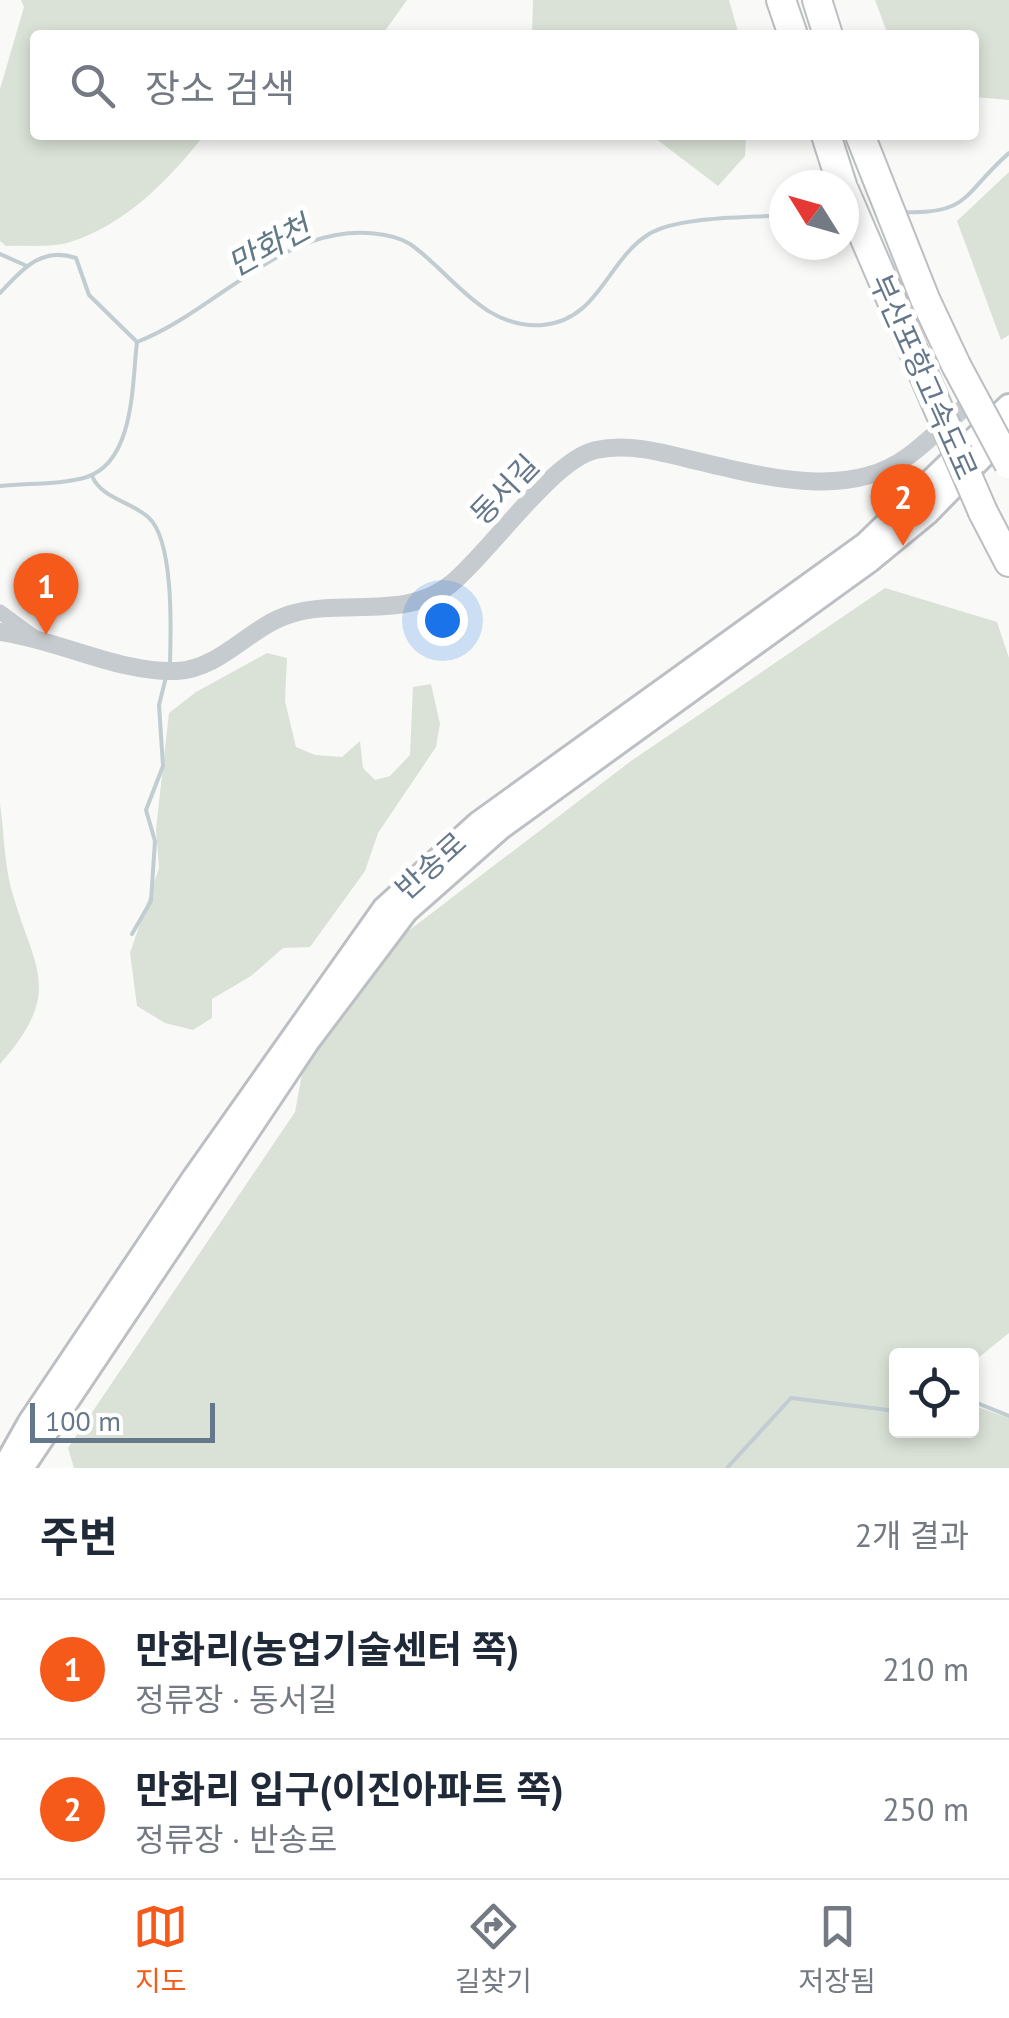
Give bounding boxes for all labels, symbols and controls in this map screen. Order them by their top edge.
search box [30,30,979,140]
icon: search [65,58,120,113]
text: 장소 검색 [145,63,295,112]
north arrow [769,170,859,260]
water label: 만화천 [220,204,320,285]
street label: 부산포항고속도로 [862,268,987,485]
street label: 동서길 [461,446,547,532]
pin: 2 [870,464,936,546]
pin: 1 [13,552,78,635]
your location [417,595,468,646]
street label: 반송로 [386,823,474,907]
map controls [889,1348,979,1438]
button: locate [889,1348,979,1438]
scale bar [30,1398,215,1442]
text: 100 m [45,1402,121,1439]
text: 주변 [40,1509,117,1564]
text: 2개 결과 [855,1514,969,1556]
text: 만화리(농업기술센터 쪽) [135,1624,519,1673]
text: 1 [63,1648,82,1690]
text: 210 m [882,1648,969,1690]
text: 정류장 · 동서길 [135,1678,337,1720]
text: 만화리 입구(이진아파트 쪽) [135,1764,564,1813]
text: 2 [63,1788,82,1830]
text: 250 m [882,1788,969,1830]
text: 정류장 · 반송로 [135,1818,337,1860]
tab: 지도 [133,1899,188,1999]
tab: 길찾기 [455,1899,532,1999]
tab: 저장됨 [798,1899,876,1999]

